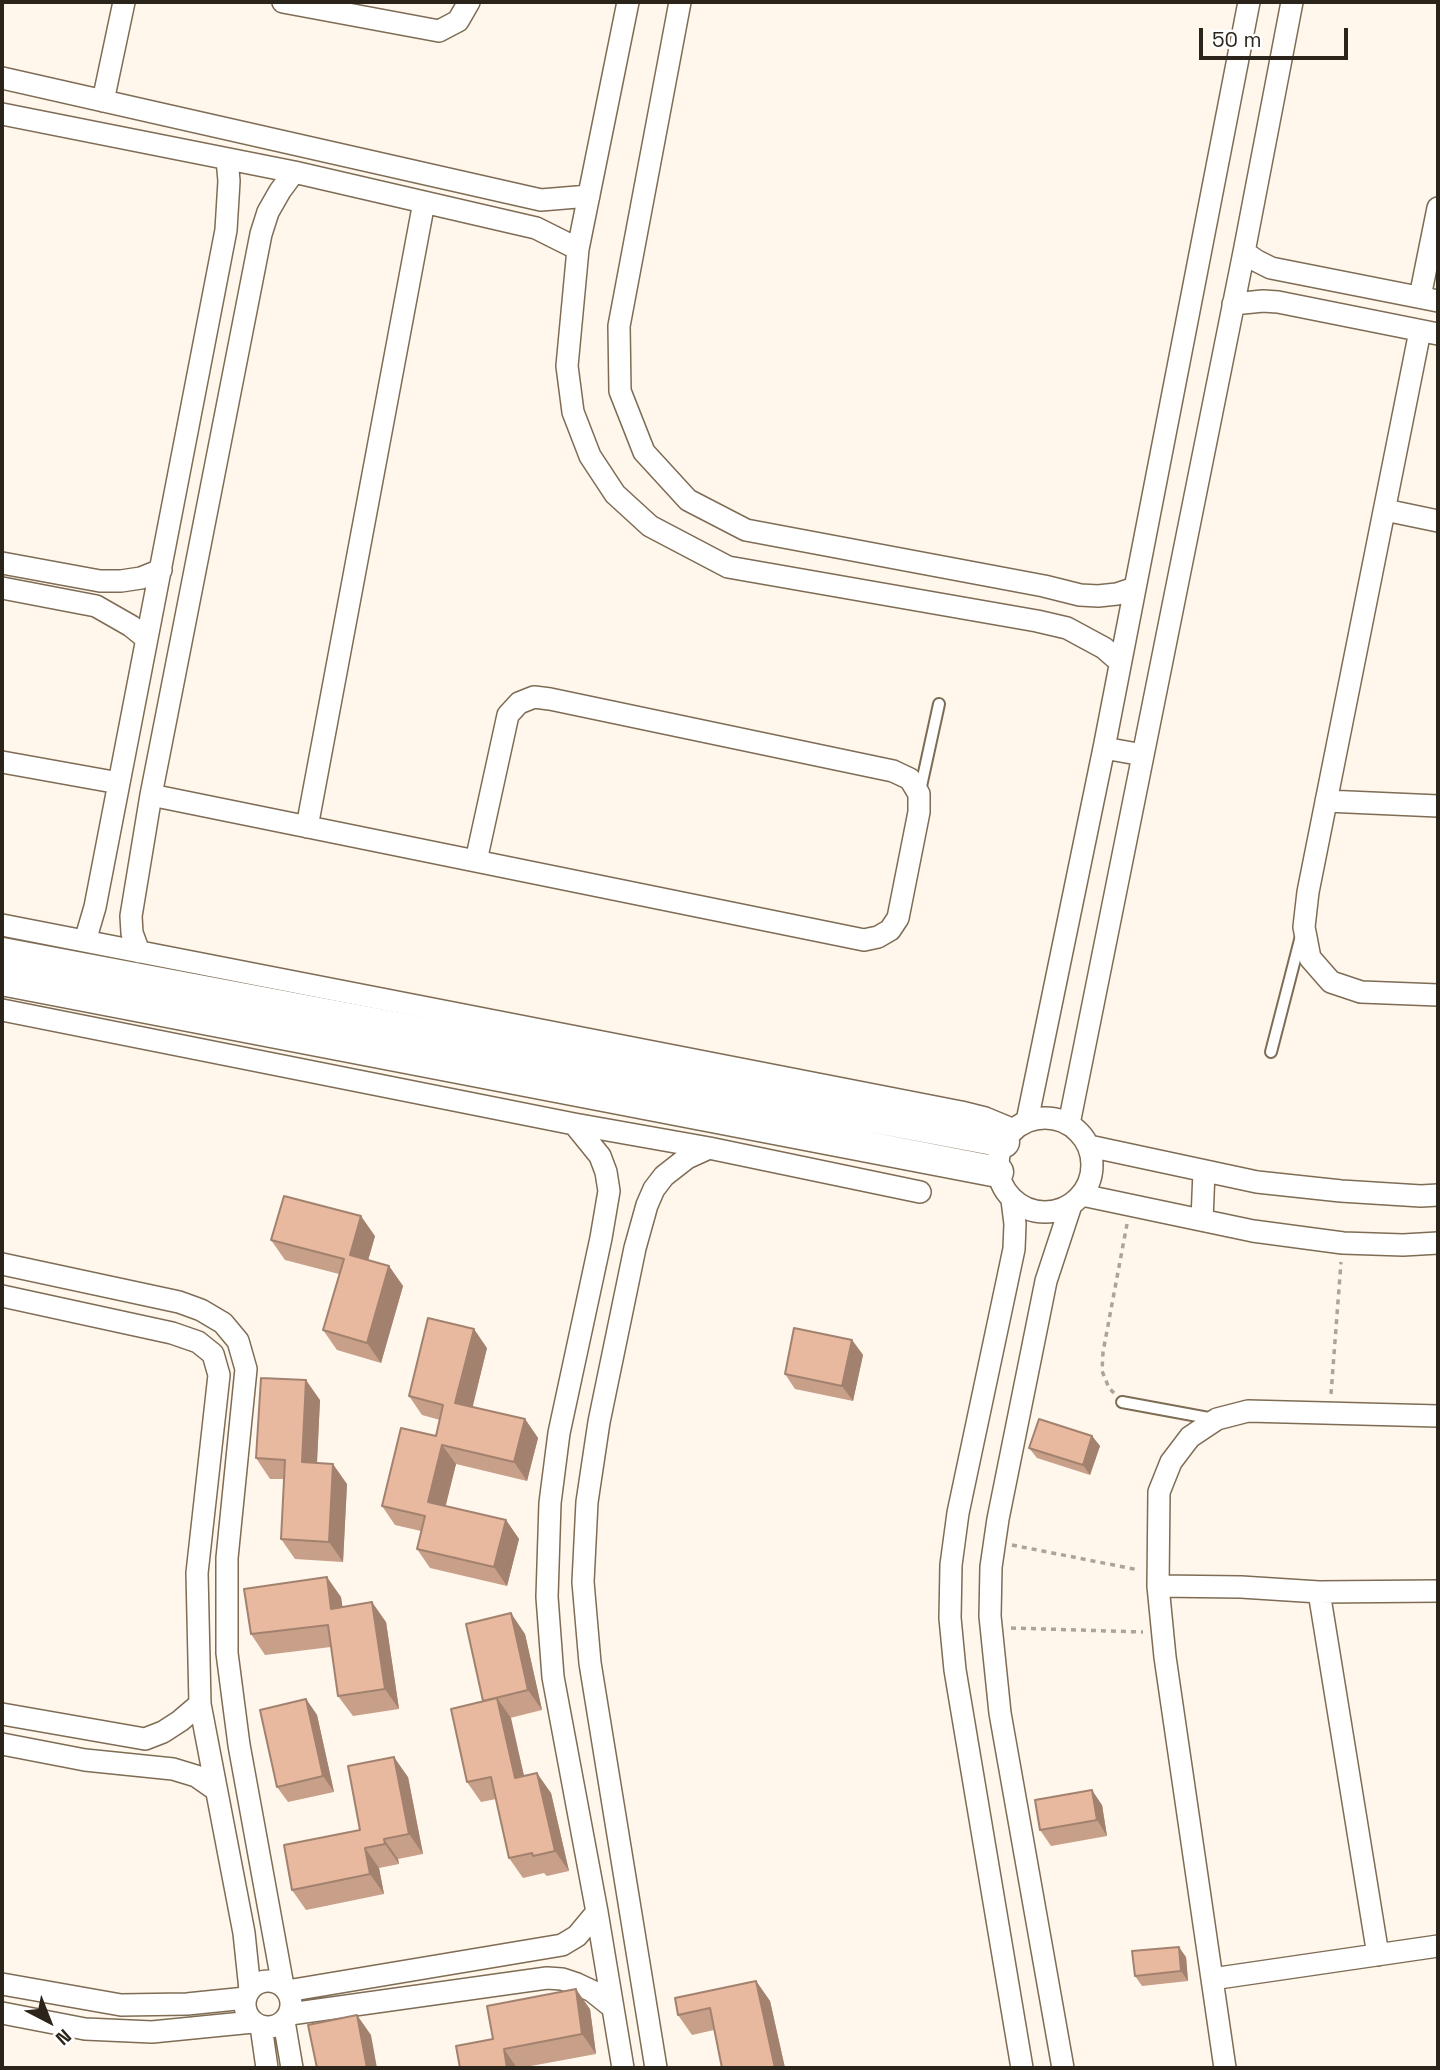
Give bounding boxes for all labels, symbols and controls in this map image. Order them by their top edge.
scale bar [1202,14,1351,58]
text: 50 m [1212,26,1262,53]
north arrow [14,1986,84,2056]
text: N [50,2023,76,2051]

